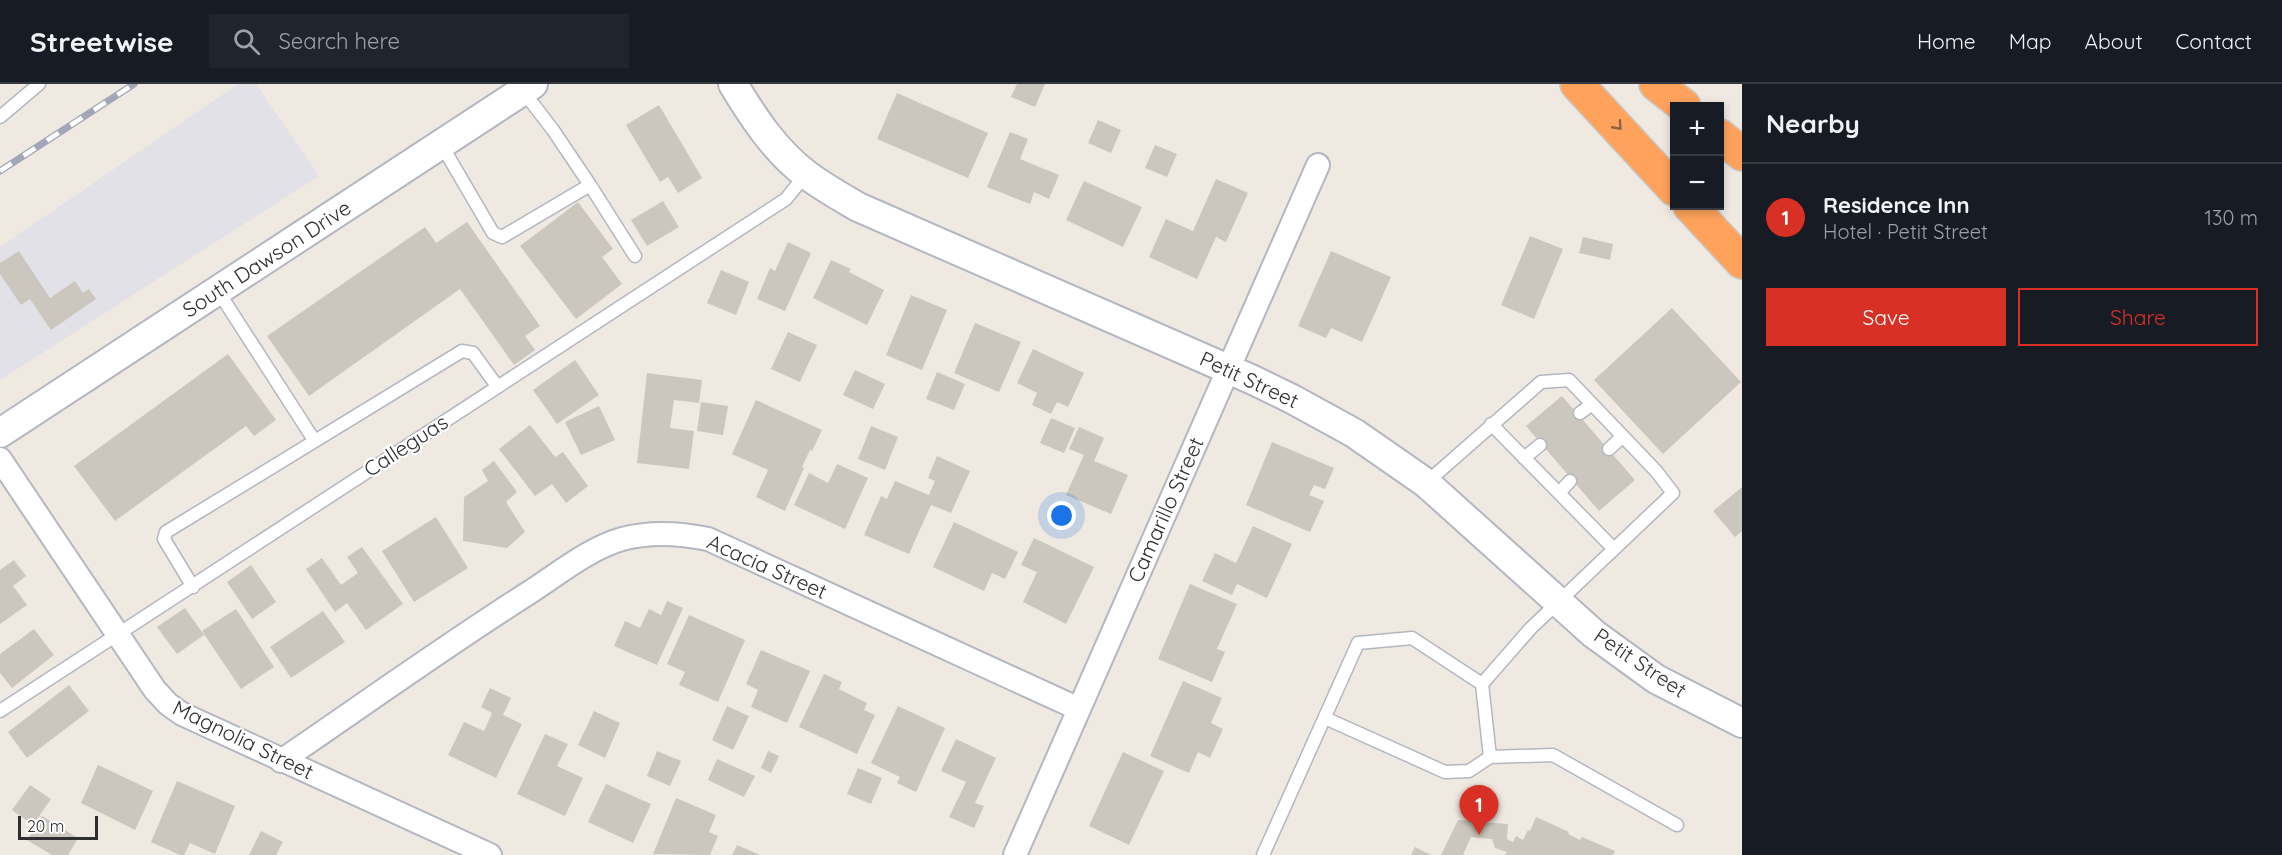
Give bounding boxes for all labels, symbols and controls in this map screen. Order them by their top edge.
search box [209,14,629,68]
text: Streetwise [30,24,173,59]
icon: search [230,25,263,58]
text: Search here [278,27,400,55]
text: Home [1917,28,1976,54]
text: Map [2009,28,2052,54]
text: About [2085,28,2143,54]
text: Contact [2176,28,2252,54]
map controls [1670,102,1724,210]
button: + [1670,102,1724,156]
text: Nearby [1766,107,1860,140]
one-way arrow [1611,119,1622,130]
button: − [1670,156,1724,210]
text: Residence Inn [1823,191,1970,219]
street label: South Dawson Drive [177,194,356,322]
text: 1 [1782,205,1789,230]
text: 130 m [2205,205,2258,230]
text: Hotel · Petit Street [1823,219,1988,244]
button: Save [1766,288,2006,346]
button: Share [2018,288,2258,346]
street label: Petit Street [1196,345,1303,413]
street label: Calleguas [358,408,452,482]
street label: Camarillo Street [1121,433,1209,586]
your location [1047,501,1076,530]
street label: Acacia Street [703,528,831,604]
street label: Petit Street [1589,622,1692,703]
street label: Magnolia Street [169,694,318,784]
pin: 1 [1460,786,1498,835]
scale bar [18,813,98,840]
text: 20 m [27,816,64,836]

